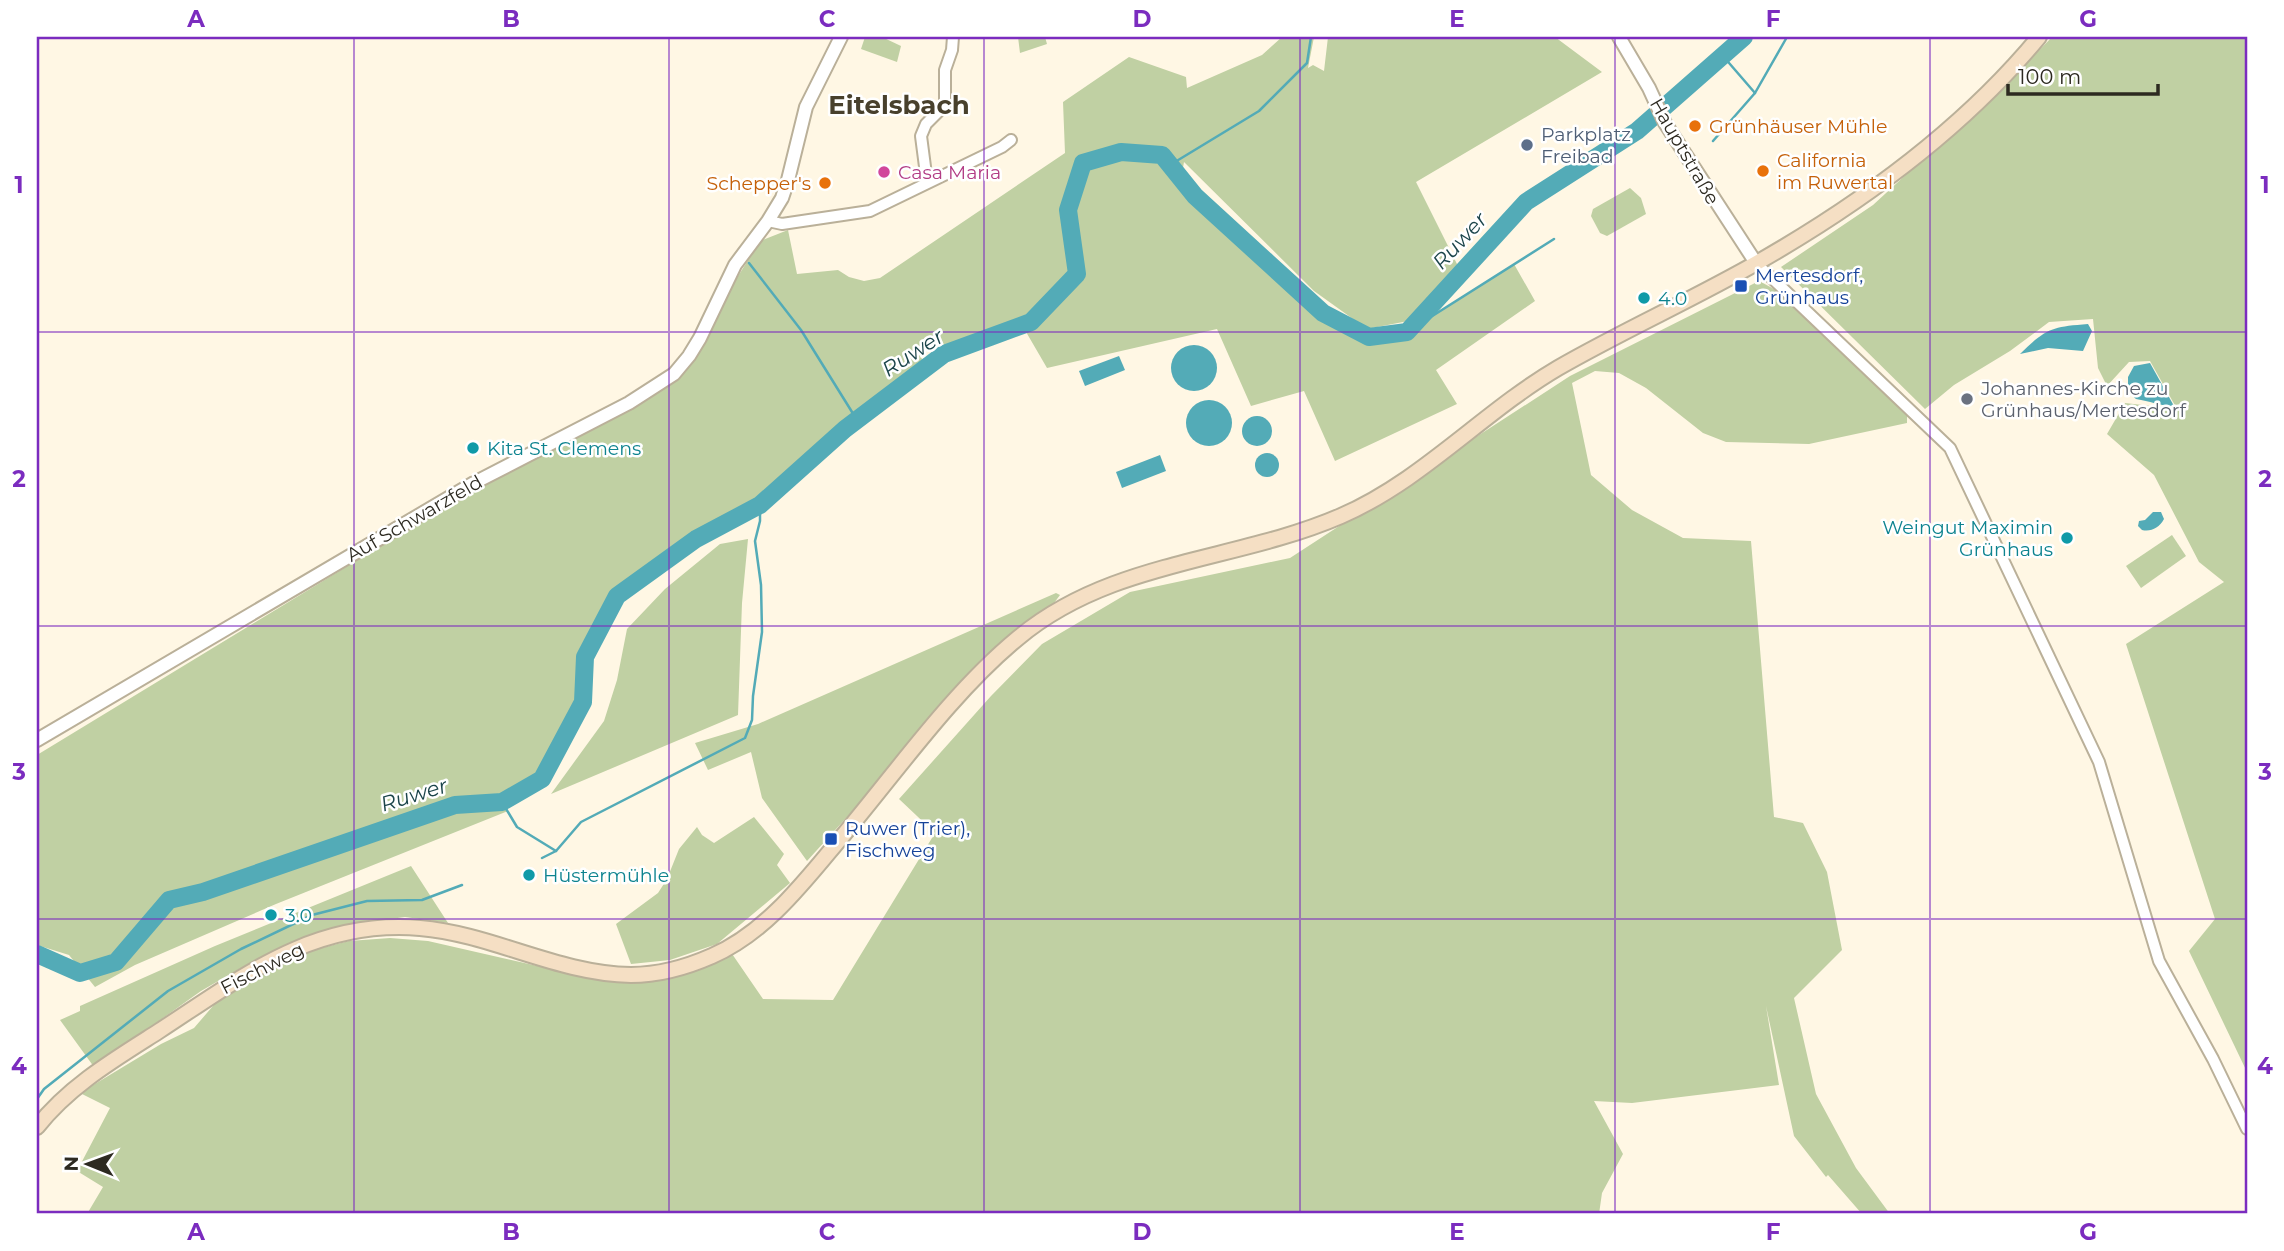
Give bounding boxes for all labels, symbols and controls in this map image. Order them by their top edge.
text: A [186,5,205,33]
text: B [502,5,520,33]
text: C [819,5,836,33]
text: D [1133,5,1152,33]
text: E [1449,5,1465,33]
text: F [1766,5,1781,33]
text: G [2079,5,2097,33]
scale bar [2008,52,2158,96]
text: 100 m [2018,64,2081,89]
district label: Eitelsbach [828,89,970,121]
street label: Hauptstraße [1645,94,1724,209]
place label: Grünhäuser Mühle [1709,115,1887,138]
marker: Grünhäuser Mühle [1687,118,1703,134]
place label: Parkplatz Freibad [1541,123,1631,168]
marker: Parkplatz Freibad [1519,137,1535,153]
place label: California im Ruwertal [1777,149,1893,194]
place label: Casa Maria [898,161,1001,184]
marker: California im Ruwertal [1755,163,1771,179]
marker: Casa Maria [876,164,892,180]
text: 1 [14,171,24,199]
text: 1 [2260,171,2270,199]
place label: Schepper's [706,172,811,195]
marker: Schepper's [817,175,833,191]
water label: Ruwer [1427,207,1493,274]
place label: Mertesdorf, Grünhaus [1755,264,1863,309]
marker: Mertesdorf, Grünhaus [1733,278,1749,294]
place label: 4.0 [1658,287,1687,310]
marker: 4.0 [1636,290,1652,306]
water label: Ruwer [877,323,949,382]
place label: Johannes-Kirche zu Grünhaus/Mertesdorf [1980,377,2187,422]
marker: Johannes-Kirche zu Grünhaus/Mertesdorf [1959,391,1975,407]
place label: Kita St. Clemens [487,437,641,460]
marker: Kita St. Clemens [465,440,481,456]
text: 2 [12,465,26,493]
text: 2 [2258,465,2272,493]
street label: Auf Schwarzfeld [342,470,486,567]
place label: Weingut Maximin Grünhaus [1882,516,2053,561]
marker: Weingut Maximin Grünhaus [2059,530,2075,546]
text: 3 [11,758,26,786]
text: 3 [2257,758,2272,786]
water label: Ruwer [377,772,451,816]
place label: Ruwer (Trier), Fischweg [845,817,970,862]
marker: Ruwer (Trier), Fischweg [823,831,839,847]
place label: Hüstermühle [543,864,669,887]
marker: Hüstermühle [521,867,537,883]
place label: 3.0 [285,904,312,927]
marker: 3.0 [263,907,279,923]
street label: Fischweg [217,938,308,999]
text: 4 [11,1052,27,1080]
text: 4 [2257,1052,2273,1080]
north arrow [52,1128,122,1198]
text: N [60,1156,83,1172]
text: A [186,1218,205,1246]
text: B [502,1218,520,1246]
text: C [819,1218,836,1246]
text: D [1133,1218,1152,1246]
text: E [1449,1218,1465,1246]
text: F [1766,1218,1781,1246]
text: G [2079,1218,2097,1246]

